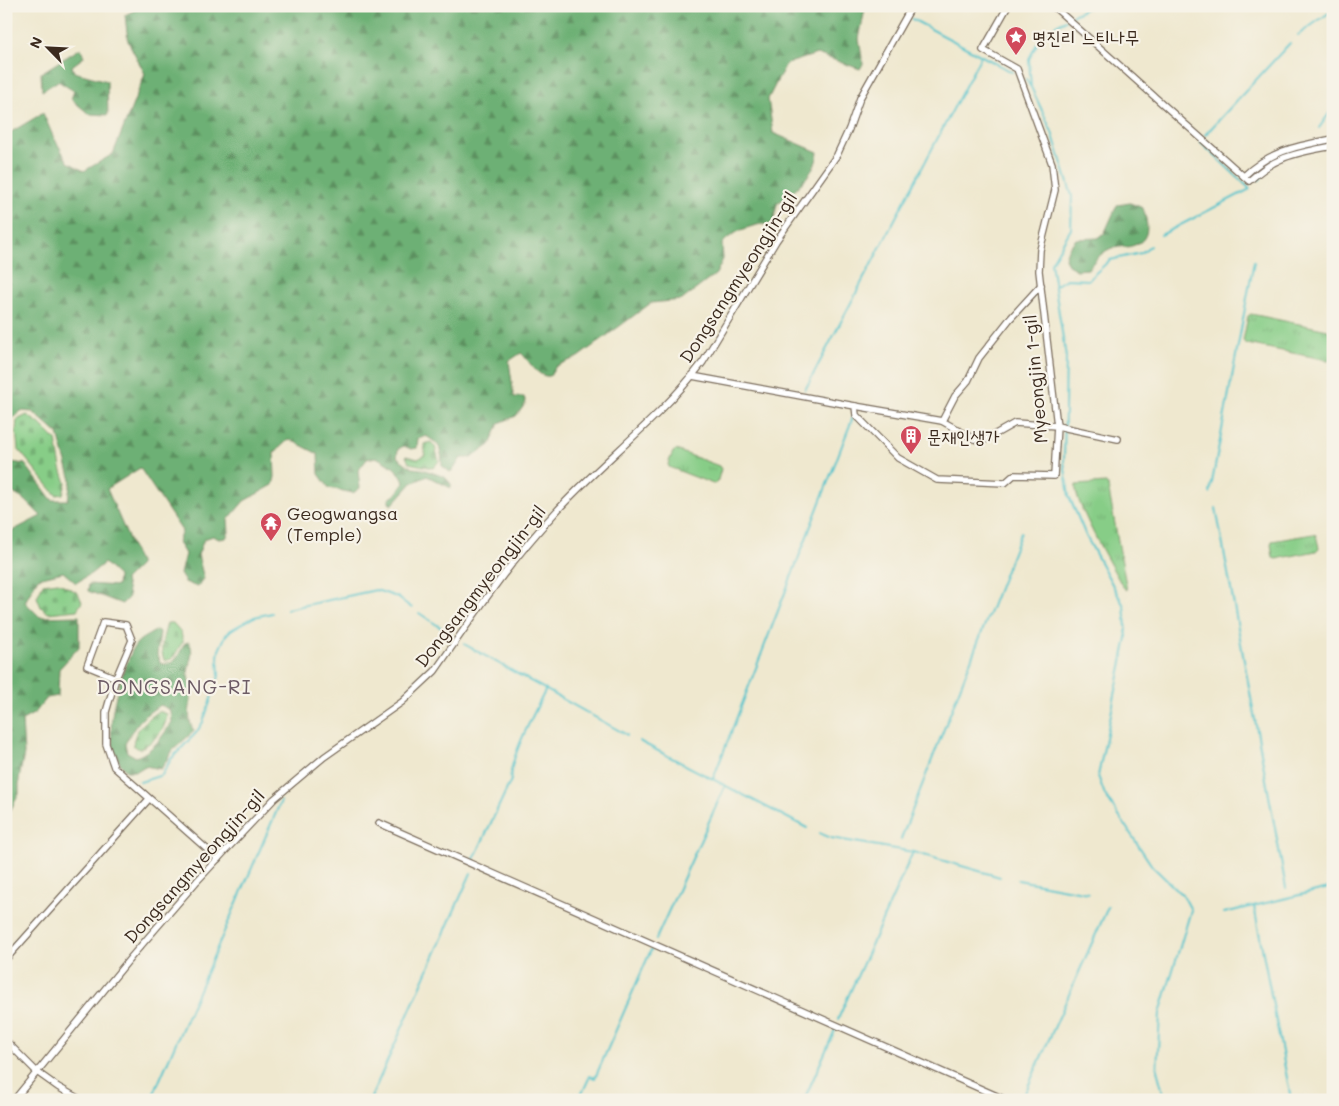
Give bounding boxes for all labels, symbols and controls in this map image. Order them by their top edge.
north arrow [22,22,72,72]
place icon: 명진리 느티나무 [1004,25,1028,56]
place label: 명진리 느티나무 [1032,25,1139,49]
text: N [25,34,47,51]
street label: Dongsangmyeongjin-gil [674,187,802,367]
street label: Myeongjin 1-gil [1017,314,1053,444]
building icon: 문재인생가 [899,424,923,455]
place label: 문재인생가 [927,424,1000,448]
street label: Dongsangmyeongjin-gil [409,500,551,672]
place label: Geogwangsa (Temple) [287,501,398,546]
temple icon: Geogwangsa (Temple) [259,511,283,542]
district label: DONGSANG-RI [97,673,251,699]
street label: Dongsangmyeongjin-gil [118,784,270,948]

